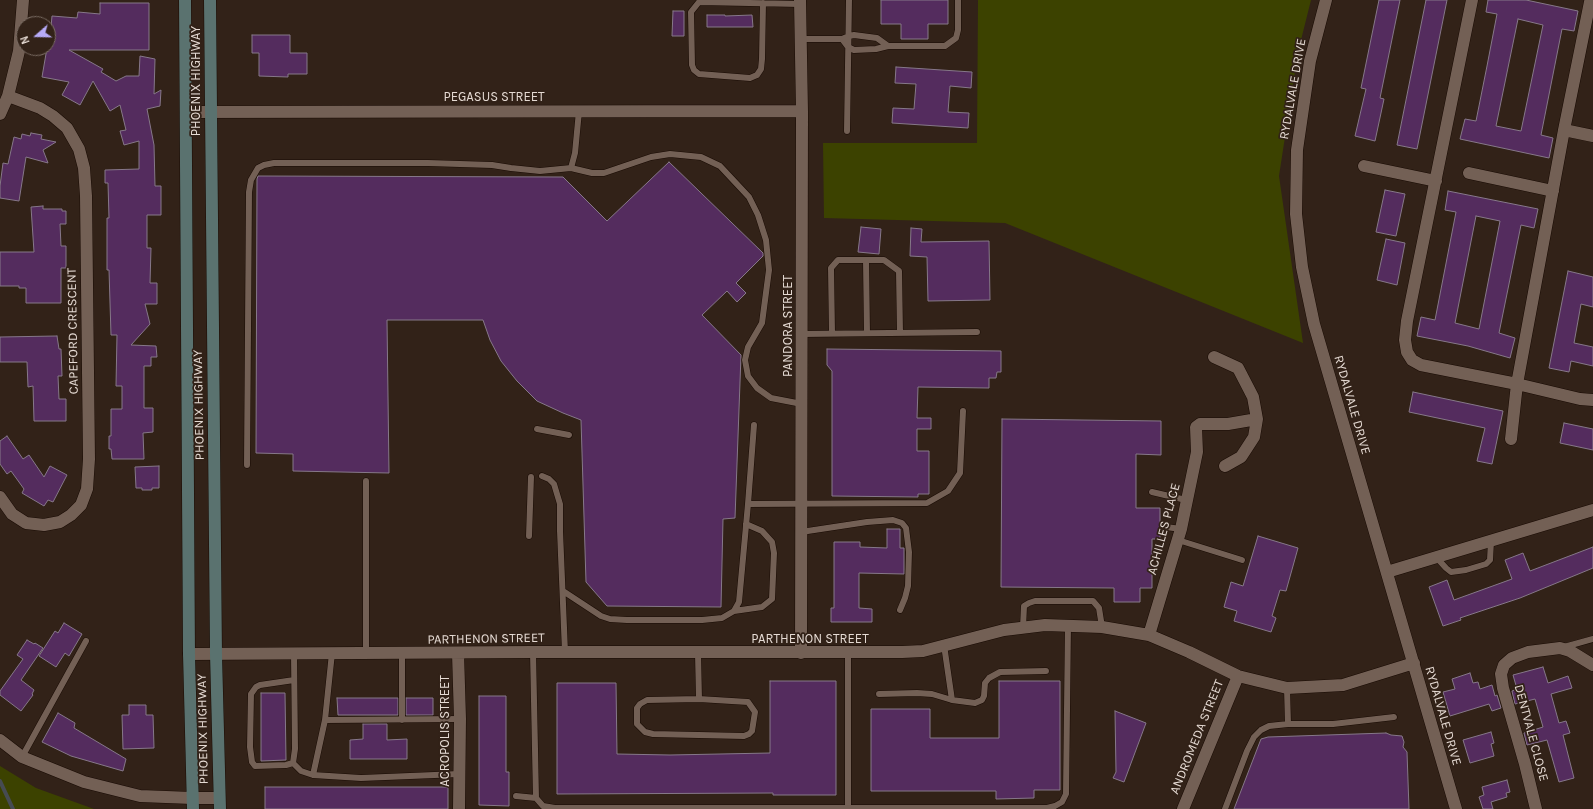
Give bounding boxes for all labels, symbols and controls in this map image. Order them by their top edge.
north arrow [16,16,56,56]
street label: PHOENIX HIGHWAY [188,26,204,136]
text: N [18,34,33,46]
street label: RYDALVALE DRIVE [1276,37,1310,141]
street label: PEGASUS STREET [443,89,545,105]
street label: CAPEFORD CRESCENT [64,268,82,394]
street label: PANDORA STREET [780,275,796,377]
street label: PHOENIX HIGHWAY [190,350,208,460]
street label: RYDALVALE DRIVE [1330,354,1374,456]
street label: ACHILLES PLACE [1144,481,1184,577]
street label: PARTHENON STREET [427,630,545,648]
street label: PARTHENON STREET [751,631,869,647]
street label: RYDALVALE DRIVE [1421,665,1465,767]
street label: PHOENIX HIGHWAY [194,674,212,784]
street label: ACROPOLIS STREET [437,675,453,787]
street label: ANDROMEDA STREET [1167,677,1227,797]
street label: DENTVALE CLOSE [1511,683,1551,783]

